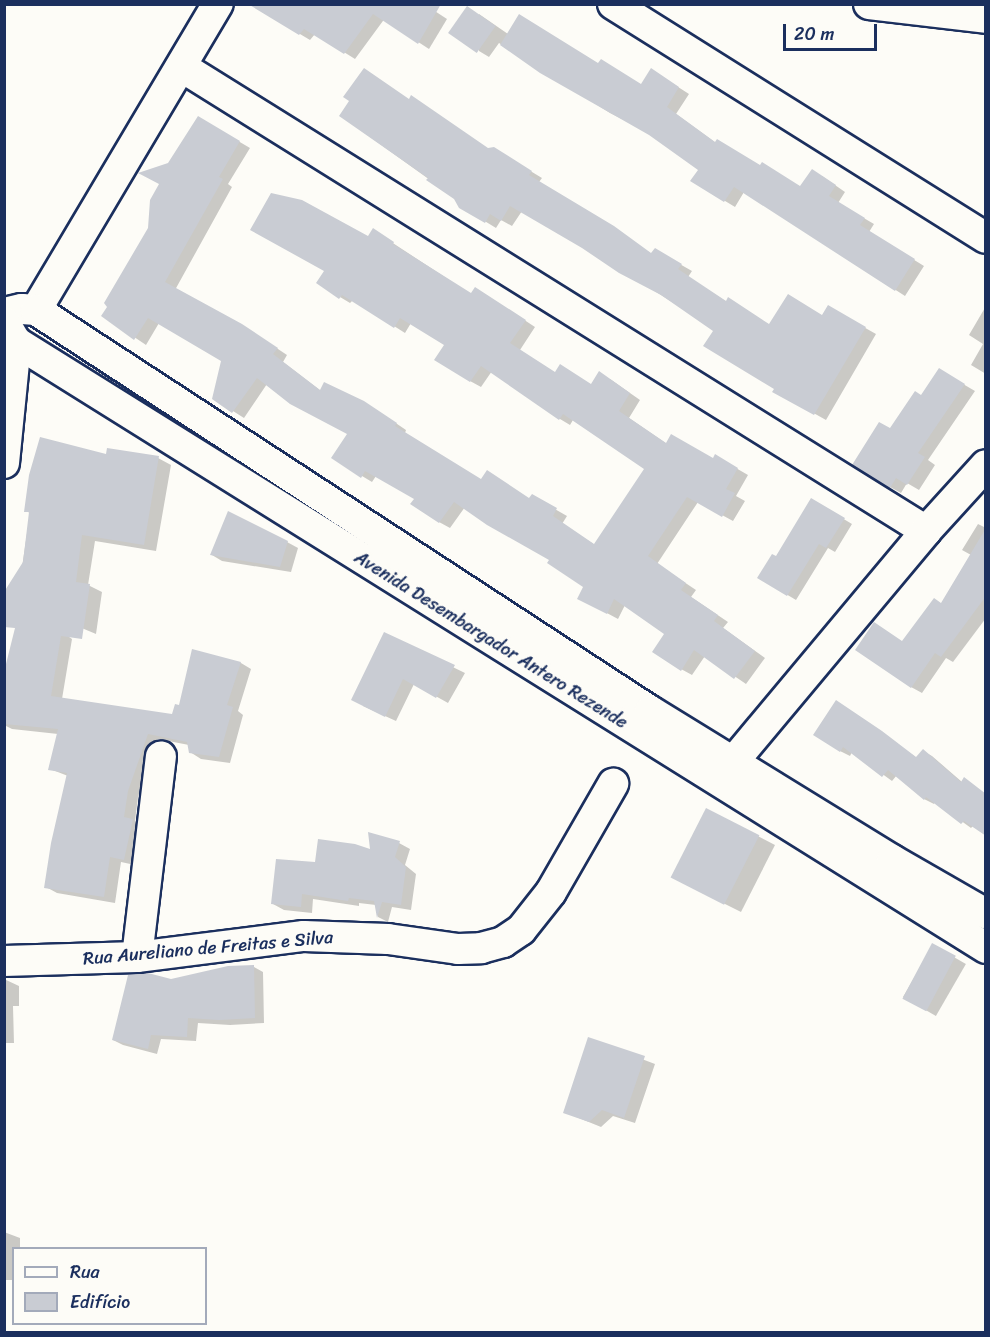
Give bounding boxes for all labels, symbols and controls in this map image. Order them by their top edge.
scale bar [786,12,880,50]
text: 20 m [794,18,834,50]
street label: Avenida Desembargador Antero Rezende [350,546,632,734]
street label: Rua Aureliano de Freitas e Silva [82,926,334,970]
legend [12,1247,207,1325]
text: Rua [70,1256,100,1288]
text: Edifício [70,1286,130,1318]

